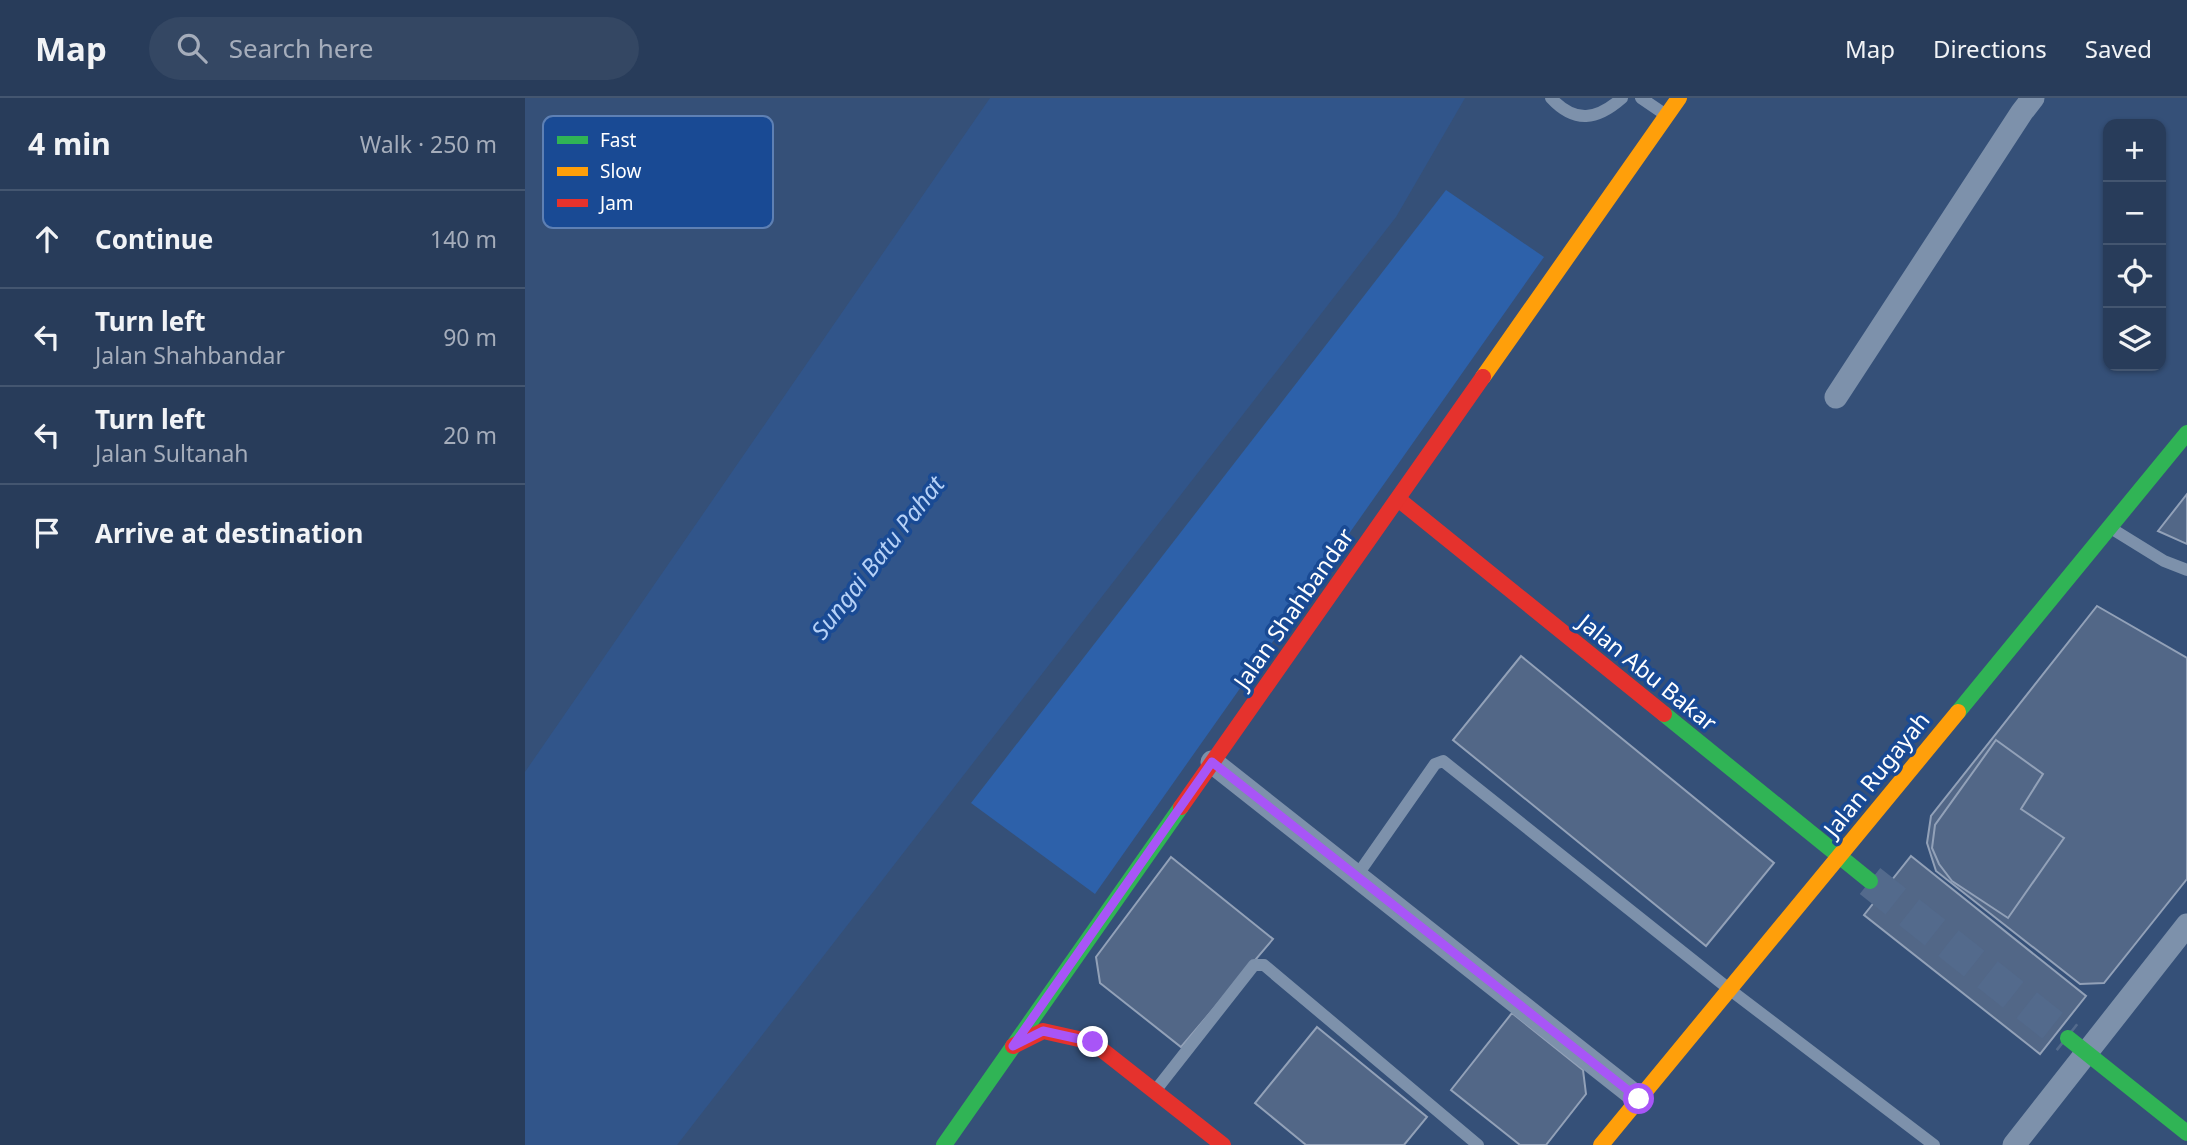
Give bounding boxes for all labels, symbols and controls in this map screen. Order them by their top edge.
search box [149,17,639,80]
text: Map [35,26,107,71]
icon: search [173,29,211,67]
text: Search here [229,30,373,66]
text: Map [1845,32,1895,65]
text: Directions [1933,32,2047,65]
text: Saved [2085,32,2152,65]
legend [543,116,773,228]
map controls [2103,119,2166,371]
button: + [2103,119,2166,182]
text: 4 min [28,123,111,164]
text: Fast [600,127,637,153]
text: Walk · 250 m [360,128,497,160]
text: Slow [600,158,641,184]
button: − [2103,182,2166,245]
text: Jam [598,190,634,216]
icon: ahead [28,220,66,258]
text: Continue [95,221,213,257]
text: 140 m [430,223,497,255]
button: locate [2103,245,2166,308]
text: Turn left [95,303,206,339]
button: layers [2103,308,2166,371]
icon: left [28,318,66,356]
text: 90 m [443,321,497,353]
text: Jalan Shahbandar [95,339,285,371]
text: Turn left [95,401,206,437]
icon: left [28,416,66,454]
text: 20 m [443,419,497,451]
text: Jalan Sultanah [95,437,249,469]
water label: Sungai Batu Pahat [803,468,952,645]
icon: arrive [28,514,66,552]
text: Arrive at destination [95,515,364,551]
street label: Jalan Shahbandar [1224,521,1361,697]
street label: Jalan Abu Bakar [1570,605,1724,738]
street label: Jalan Rugayah [1814,705,1936,845]
route end [1077,1026,1108,1057]
route start [1623,1083,1654,1114]

